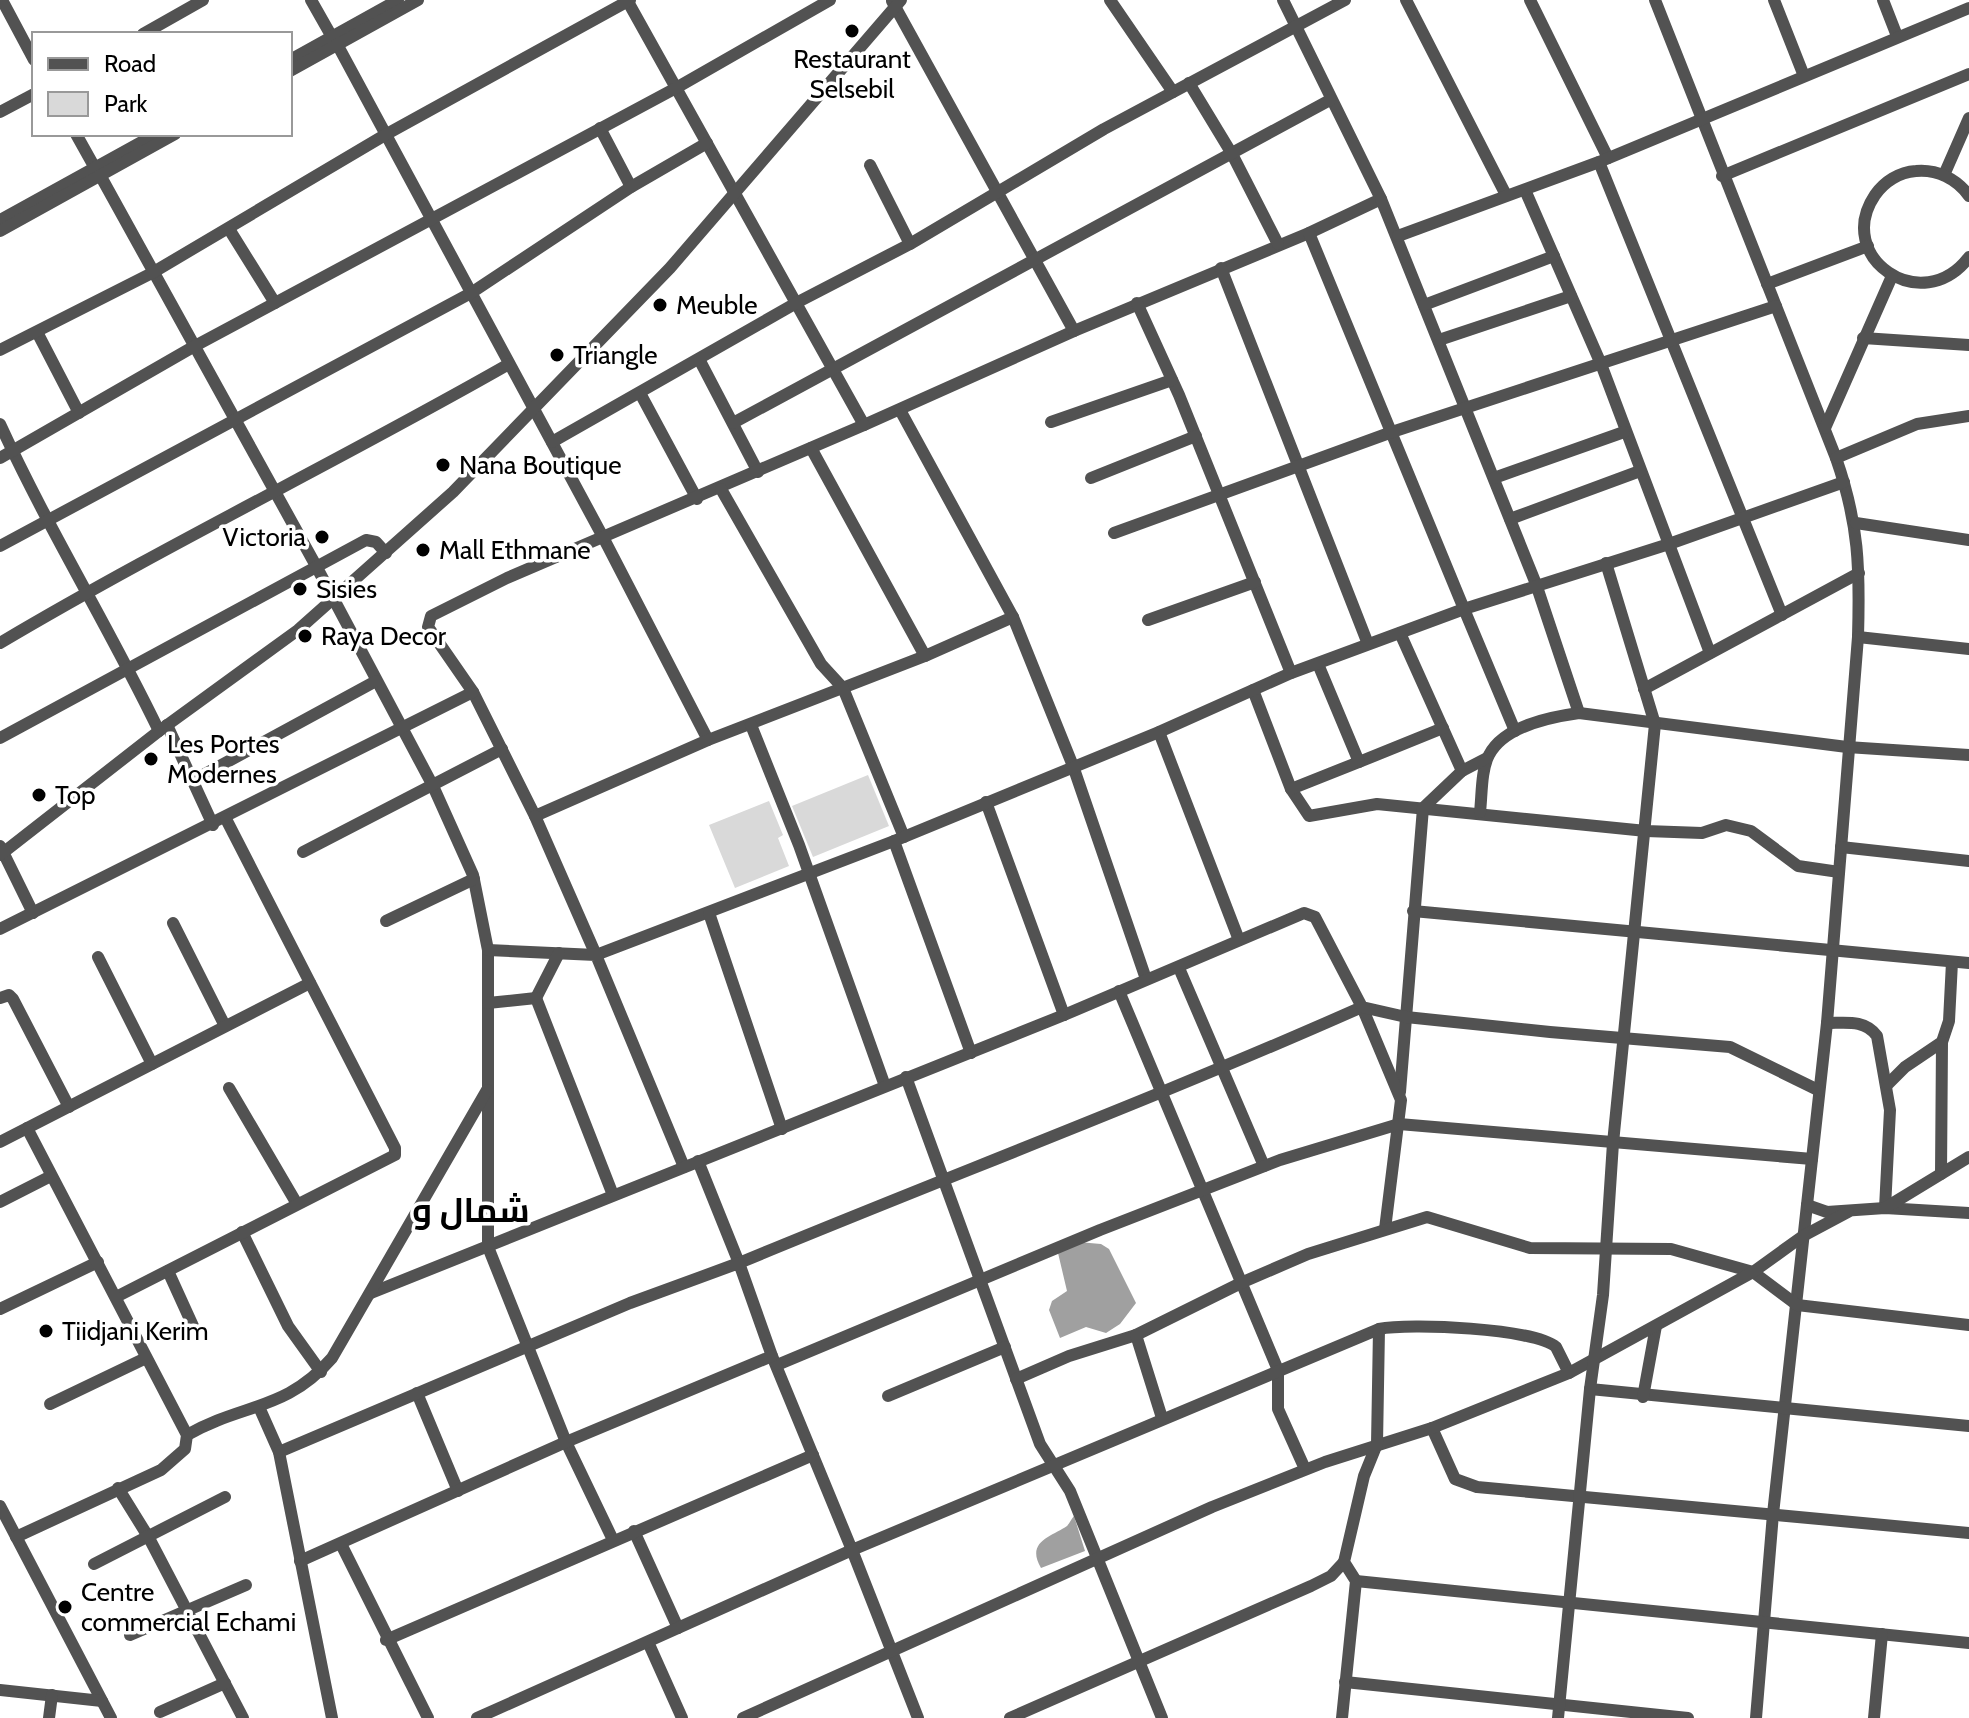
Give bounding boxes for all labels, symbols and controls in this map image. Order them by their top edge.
marker: Restaurant Selsebil [843,22,861,40]
legend [32,32,292,136]
place label: Restaurant Selsebil [793,43,911,105]
text: Road [104,49,156,78]
text: Park [104,89,147,118]
place label: Meuble [676,289,757,321]
marker: Meuble [651,296,669,314]
place label: Triangle [573,339,658,371]
marker: Triangle [548,346,566,364]
place label: Nana Boutique [459,449,622,481]
marker: Nana Boutique [434,456,452,474]
place label: Victoria [223,521,307,553]
marker: Victoria [313,528,331,546]
place label: Mall Ethmane [439,534,591,566]
marker: Mall Ethmane [414,541,432,559]
place label: Sisies [316,573,377,605]
marker: Sisies [291,580,309,598]
place label: Raya Decor [321,620,447,652]
marker: Raya Decor [296,627,314,645]
place label: Les Portes Modernes [167,728,280,790]
marker: Les Portes Modernes [142,750,160,768]
place label: Top [55,779,96,811]
marker: Top [30,786,48,804]
district label: شمال و [412,1189,530,1231]
place label: Tiidjani Kerim [62,1315,209,1347]
marker: Tiidjani Kerim [37,1322,55,1340]
place label: Centre commercial Echami [81,1576,296,1638]
marker: Centre commercial Echami [56,1598,74,1616]

